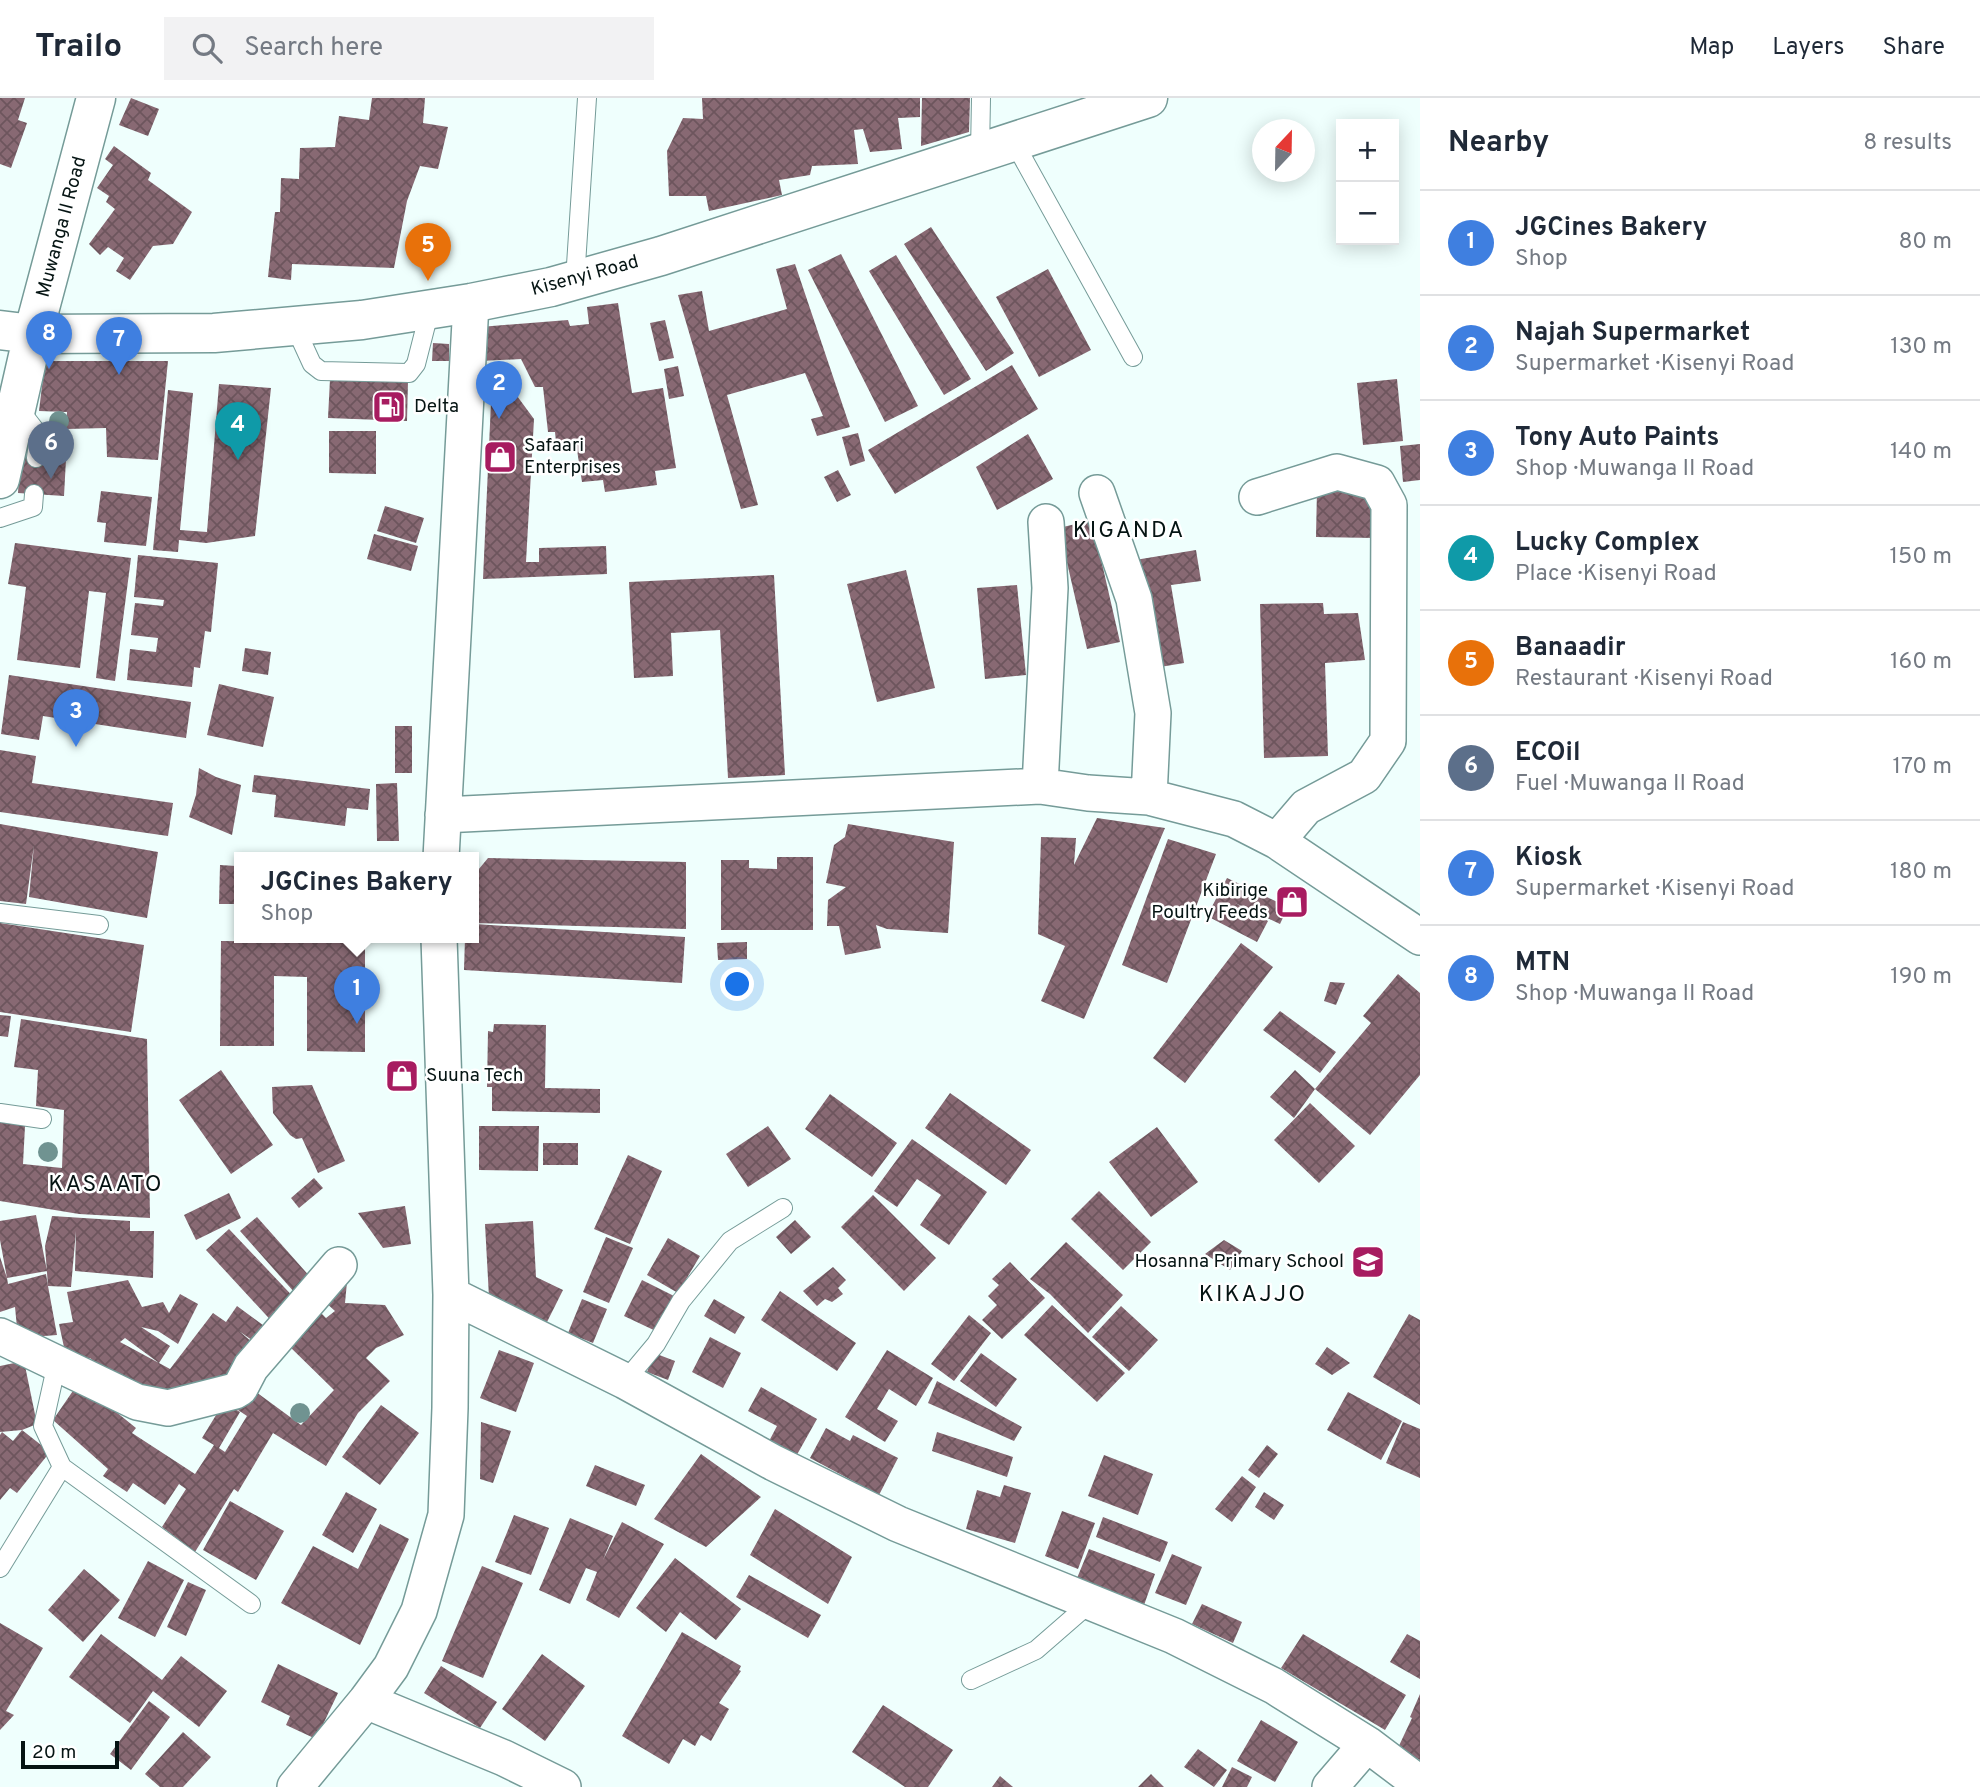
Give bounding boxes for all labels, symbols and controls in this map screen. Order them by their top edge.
search box [164,17,654,80]
text: Trailo [35,27,122,69]
icon: search [188,29,226,67]
text: Search here [244,32,383,65]
text: Map [1689,33,1734,63]
text: Layers [1772,33,1844,63]
text: Share [1882,33,1945,63]
north arrow [1252,119,1315,182]
map controls [1336,119,1399,245]
button: + [1336,119,1399,182]
text: Nearby [1448,125,1549,162]
text: 8 results [1863,129,1952,158]
street label: Muwanga II Road [32,154,92,300]
button: − [1336,182,1399,245]
text: JGCines Bakery [1515,212,1707,245]
pin: 5 [405,223,451,281]
text: 1 [1466,228,1476,257]
text: 80 m [1899,228,1952,257]
text: Shop [1515,245,1568,274]
street label: Kisenyi Road [529,250,641,302]
pin: 8 [26,311,72,369]
pin: 7 [96,317,142,375]
text: Najah Supermarket [1515,317,1750,350]
text: 2 [1464,333,1478,362]
text: 130 m [1890,333,1952,362]
text: Supermarket · Kisenyi Road [1515,350,1794,379]
pin: 2 [476,361,522,419]
fuel station icon: Delta [370,388,408,426]
place label: Delta [414,395,459,419]
pin: 4 [215,402,261,460]
pin: 6 [28,421,74,479]
text: Tony Auto Paints [1515,422,1719,455]
place label: Safaari Enterprises [524,434,621,480]
shop icon: Safaari Enterprises [481,438,519,476]
text: 3 [1464,438,1478,467]
text: 140 m [1890,438,1952,467]
text: Shop · Muwanga II Road [1515,455,1754,484]
district label: KIGANDA [1073,517,1185,546]
text: Lucky Complex [1515,527,1700,560]
text: 4 [1464,543,1478,572]
text: 150 m [1890,543,1952,572]
text: Place · Kisenyi Road [1515,560,1717,589]
text: Banaadir [1515,632,1626,665]
text: 5 [1464,648,1478,677]
text: 160 m [1890,648,1952,677]
text: Restaurant · Kisenyi Road [1515,665,1773,694]
pin: 3 [53,689,99,747]
text: ECOil [1515,737,1581,770]
text: 6 [1464,753,1478,782]
text: 170 m [1893,753,1952,782]
text: Fuel · Muwanga II Road [1515,770,1745,799]
text: Kiosk [1515,842,1583,875]
popup [234,852,479,943]
text: 7 [1465,858,1477,887]
text: 180 m [1890,858,1952,887]
text: JGCines Bakery [260,867,453,900]
text: Supermarket · Kisenyi Road [1515,875,1794,904]
place label: Kibirige Poultry Feeds [1151,879,1268,925]
shop icon: Kibirige Poultry Feeds [1273,883,1311,921]
text: Shop [260,900,313,929]
text: MTN [1515,947,1570,980]
text: 8 [1464,963,1478,992]
text: 190 m [1890,963,1952,992]
pin: 1 [334,966,380,1024]
your location [720,967,754,1001]
text: Shop · Muwanga II Road [1515,980,1754,1009]
shop icon: Suuna Tech [383,1057,421,1095]
place label: Suuna Tech [426,1064,524,1088]
district label: KASAATO [48,1171,164,1200]
school or university icon: Hosanna Primary School [1349,1243,1387,1281]
place label: Hosanna Primary School [1134,1250,1344,1274]
district label: KIKAJJO [1199,1281,1307,1310]
scale bar [21,1738,119,1770]
text: 20 m [32,1741,76,1765]

